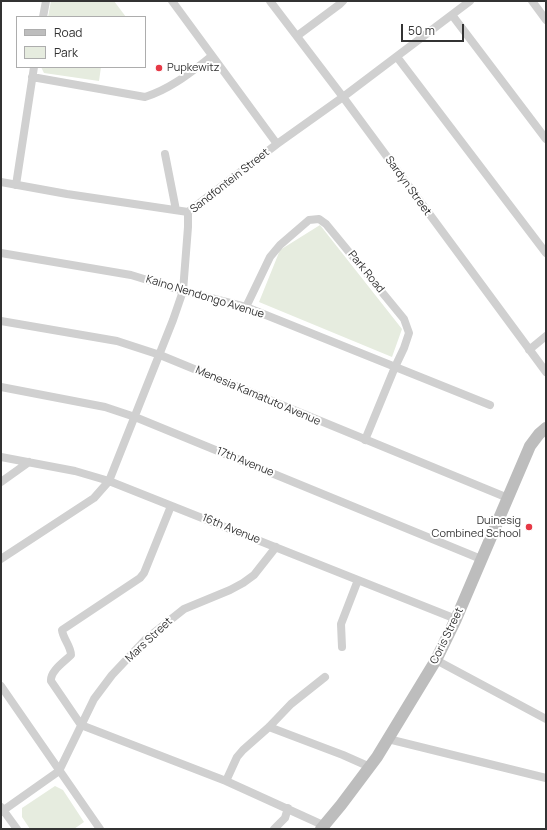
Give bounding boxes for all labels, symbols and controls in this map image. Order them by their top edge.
legend [16,16,146,68]
scale bar [403,16,466,42]
text: 50 m [408,22,435,39]
text: Road [54,24,82,41]
text: Park [54,44,78,61]
place label: Pupkewitz [167,61,219,75]
marker: Pupkewitz [154,63,164,73]
street label: Sandfontein Street [188,146,272,216]
street label: Sardyn Street [382,154,434,218]
street label: Park Road [345,248,387,296]
street label: Kaino Nendongo Avenue [144,273,266,321]
street label: Menesia Kamatuto Avenue [193,364,323,428]
street label: 17th Avenue [214,445,276,479]
street label: 16th Avenue [200,511,262,547]
place label: Duinesig Combined School [432,514,521,540]
marker: Duinesig Combined School [524,522,534,532]
street label: Coris Street [428,606,466,666]
street label: Mars Street [123,615,175,665]

